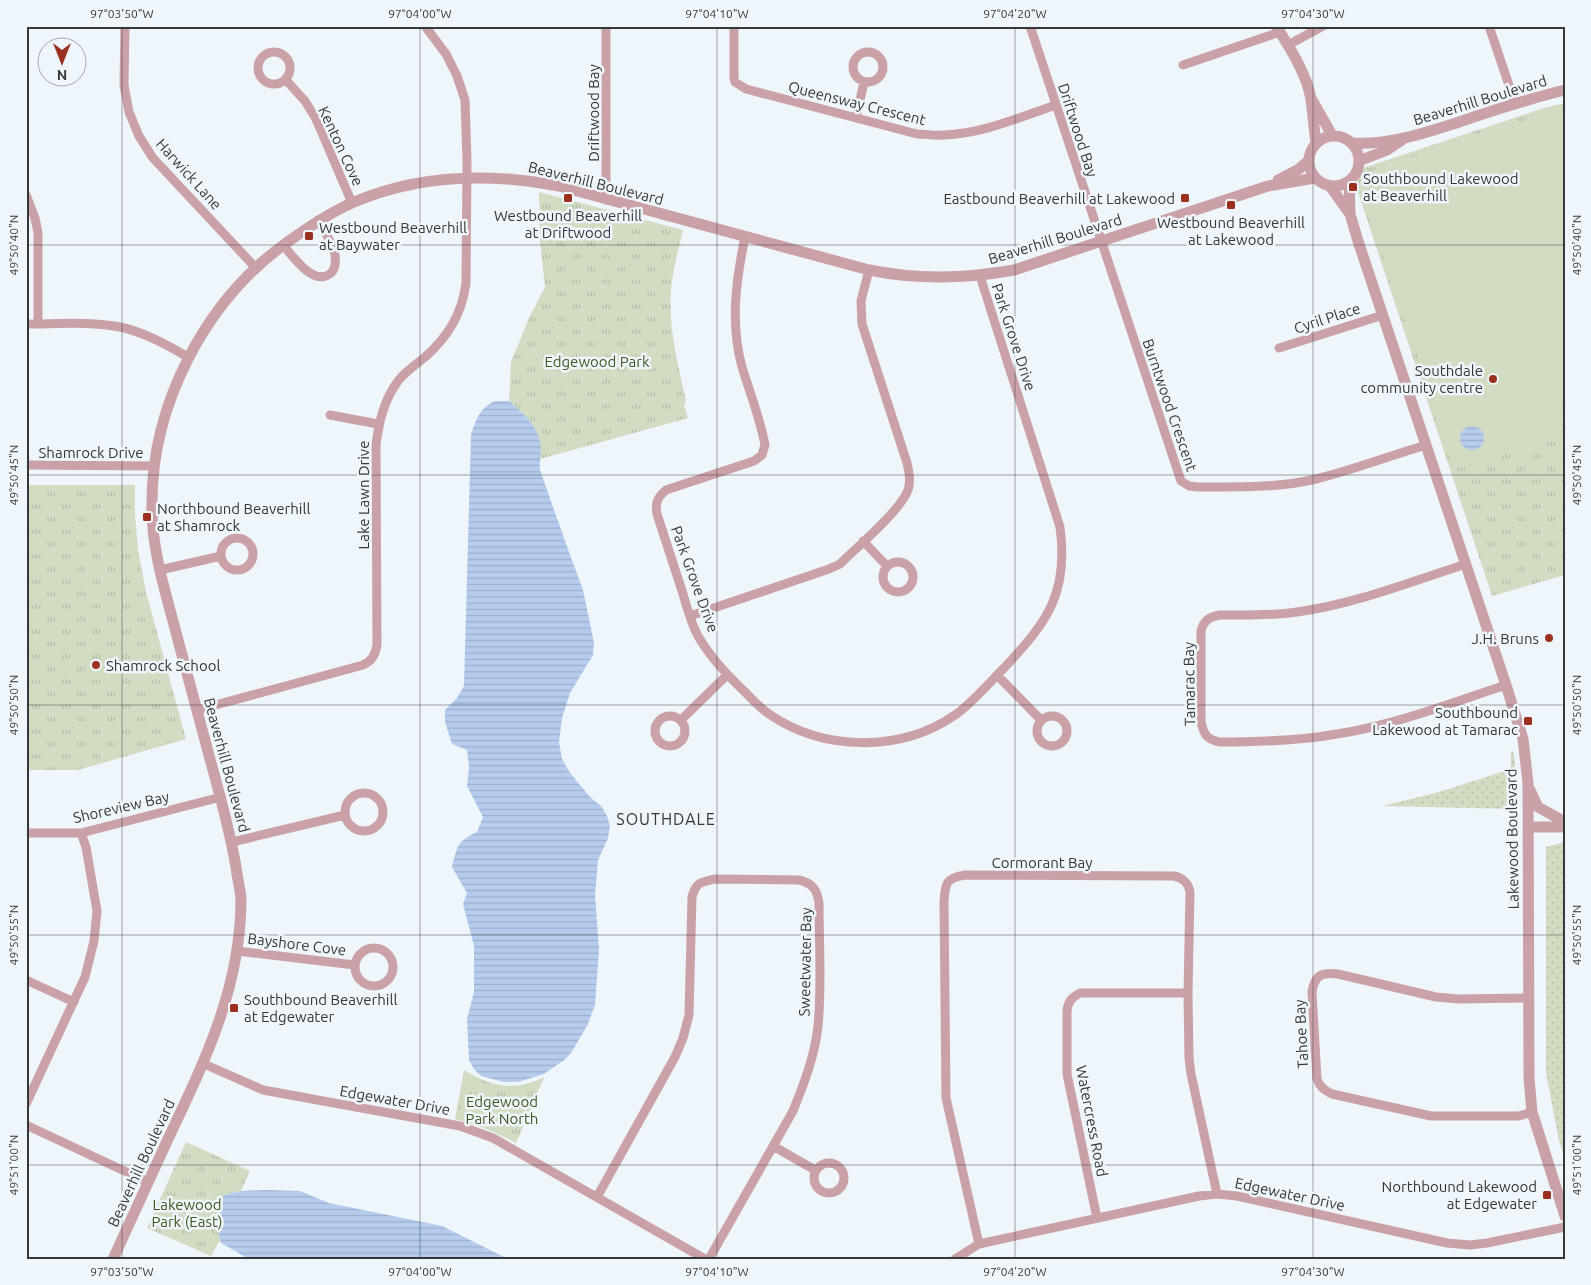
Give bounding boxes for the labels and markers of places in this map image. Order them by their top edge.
place label: Southbound Lakewood at Beaverhill [1363,170,1518,204]
marker: Southbound Lakewood at Beaverhill [1347,181,1359,193]
place label: Eastbound Beaverhill at Lakewood [943,190,1175,207]
marker: Westbound Beaverhill at Driftwood [562,192,574,204]
marker: Eastbound Beaverhill at Lakewood [1179,192,1191,204]
marker: Westbound Beaverhill at Lakewood [1225,199,1237,211]
place label: Westbound Beaverhill at Driftwood [494,207,642,241]
place label: Westbound Beaverhill at Lakewood [1157,214,1305,248]
place label: Westbound Beaverhill at Baywater [319,219,467,253]
marker: Westbound Beaverhill at Baywater [303,230,315,242]
place label: Southdale community centre [1360,362,1483,396]
marker: Southdale community centre [1487,373,1499,385]
place label: Northbound Beaverhill at Shamrock [157,500,310,534]
marker: Northbound Beaverhill at Shamrock [141,511,153,523]
place label: J.H. Bruns [1471,630,1539,647]
marker: J.H. Bruns [1543,632,1555,644]
place label: Shamrock School [106,657,220,674]
marker: Shamrock School [90,659,102,671]
place label: Southbound Lakewood at Tamarac [1372,704,1518,738]
marker: Southbound Lakewood at Tamarac [1522,715,1534,727]
place label: Southbound Beaverhill at Edgewater [244,991,397,1025]
marker: Southbound Beaverhill at Edgewater [228,1002,240,1014]
place label: Northbound Lakewood at Edgewater [1382,1178,1537,1212]
marker: Northbound Lakewood at Edgewater [1541,1189,1553,1201]

